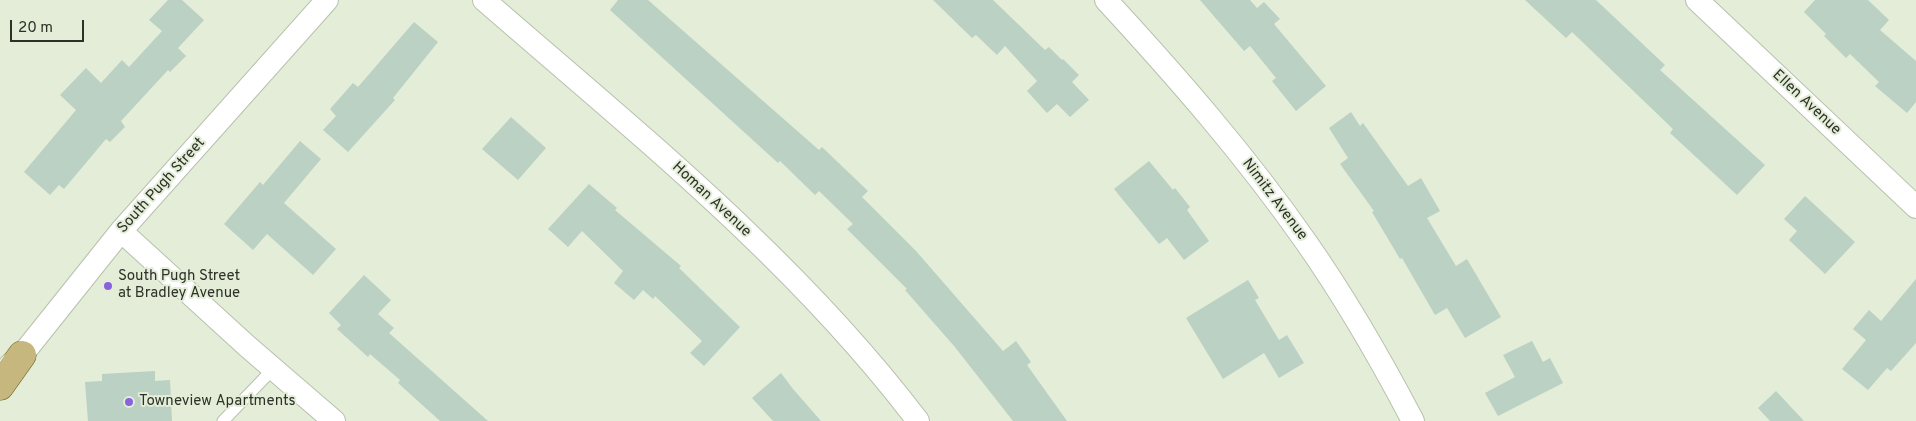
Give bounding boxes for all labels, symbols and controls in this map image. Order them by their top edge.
scale bar [12,10,86,42]
text: 20 m [18,19,53,38]
street label: Ellen Avenue [1768,67,1844,139]
street label: South Pugh Street [114,135,210,237]
street label: Nimitz Avenue [1237,156,1311,244]
street label: Homan Avenue [668,159,754,241]
place label: South Pugh Street at Bradley Avenue [118,268,240,303]
marker: South Pugh Street at Bradley Avenue [102,280,114,292]
place label: Towneview Apartments [139,393,295,411]
marker: Towneview Apartments [123,396,135,408]

